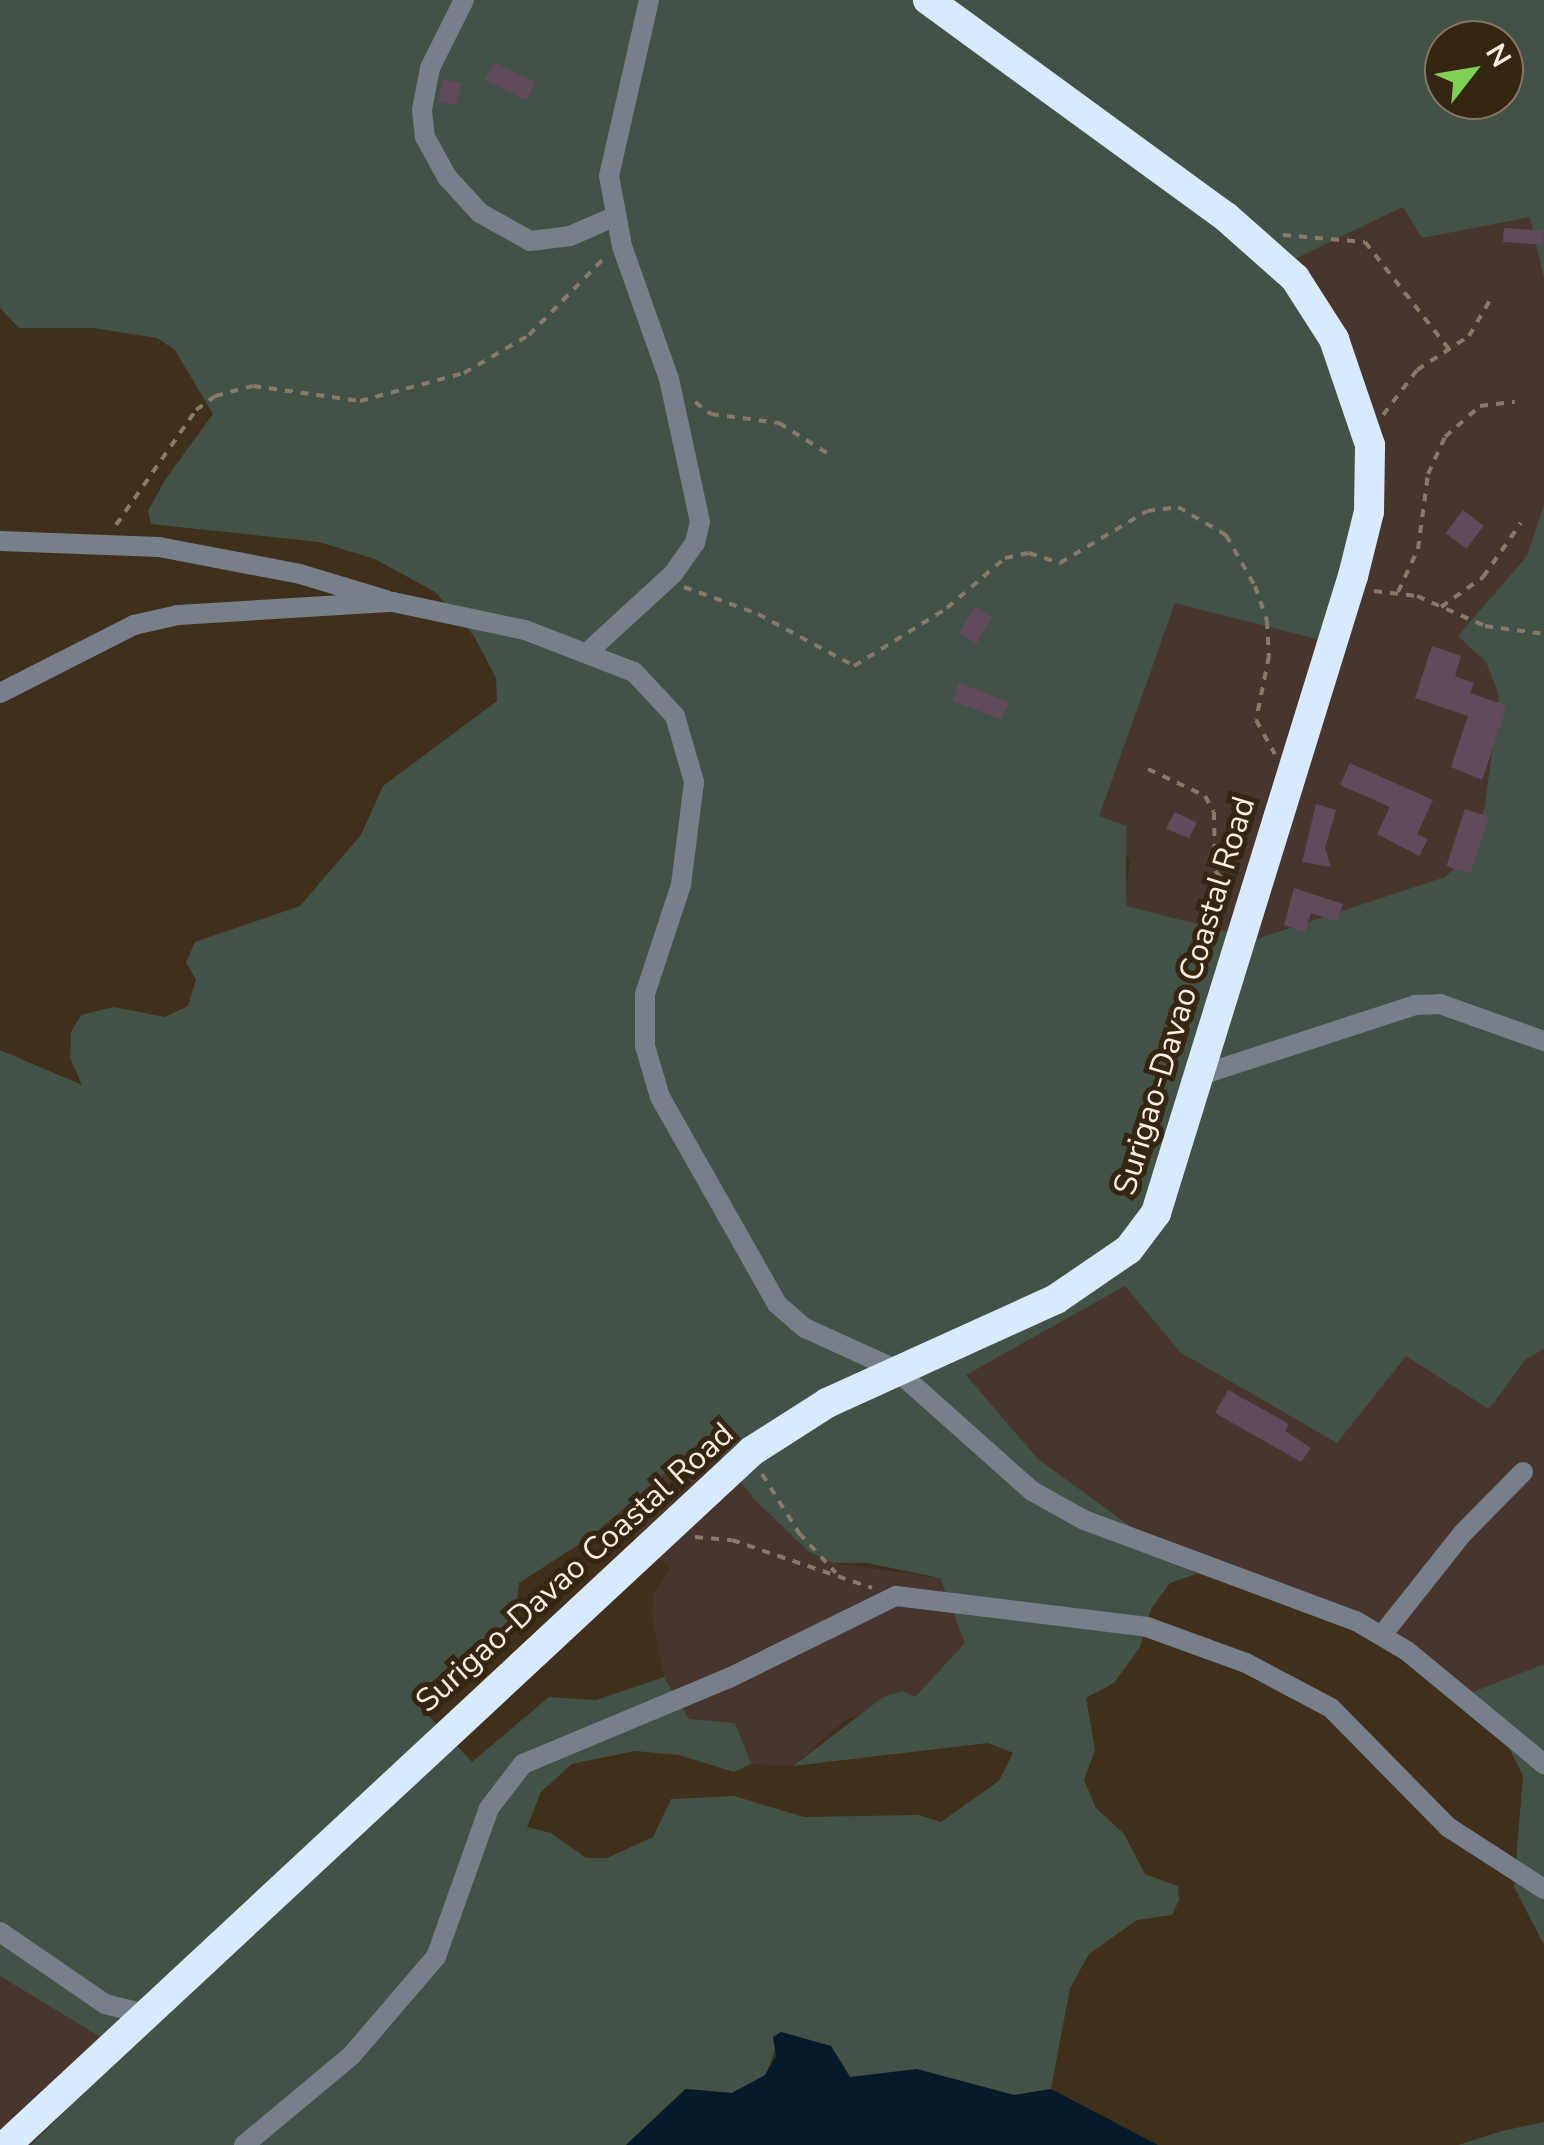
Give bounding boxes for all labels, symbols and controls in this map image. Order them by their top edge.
north arrow [1424,20,1524,120]
text: N [1476,37,1520,74]
street label: Surigao-Davao Coastal Road [1106,792,1264,1200]
street label: Surigao-Davao Coastal Road [408,1415,742,1721]

